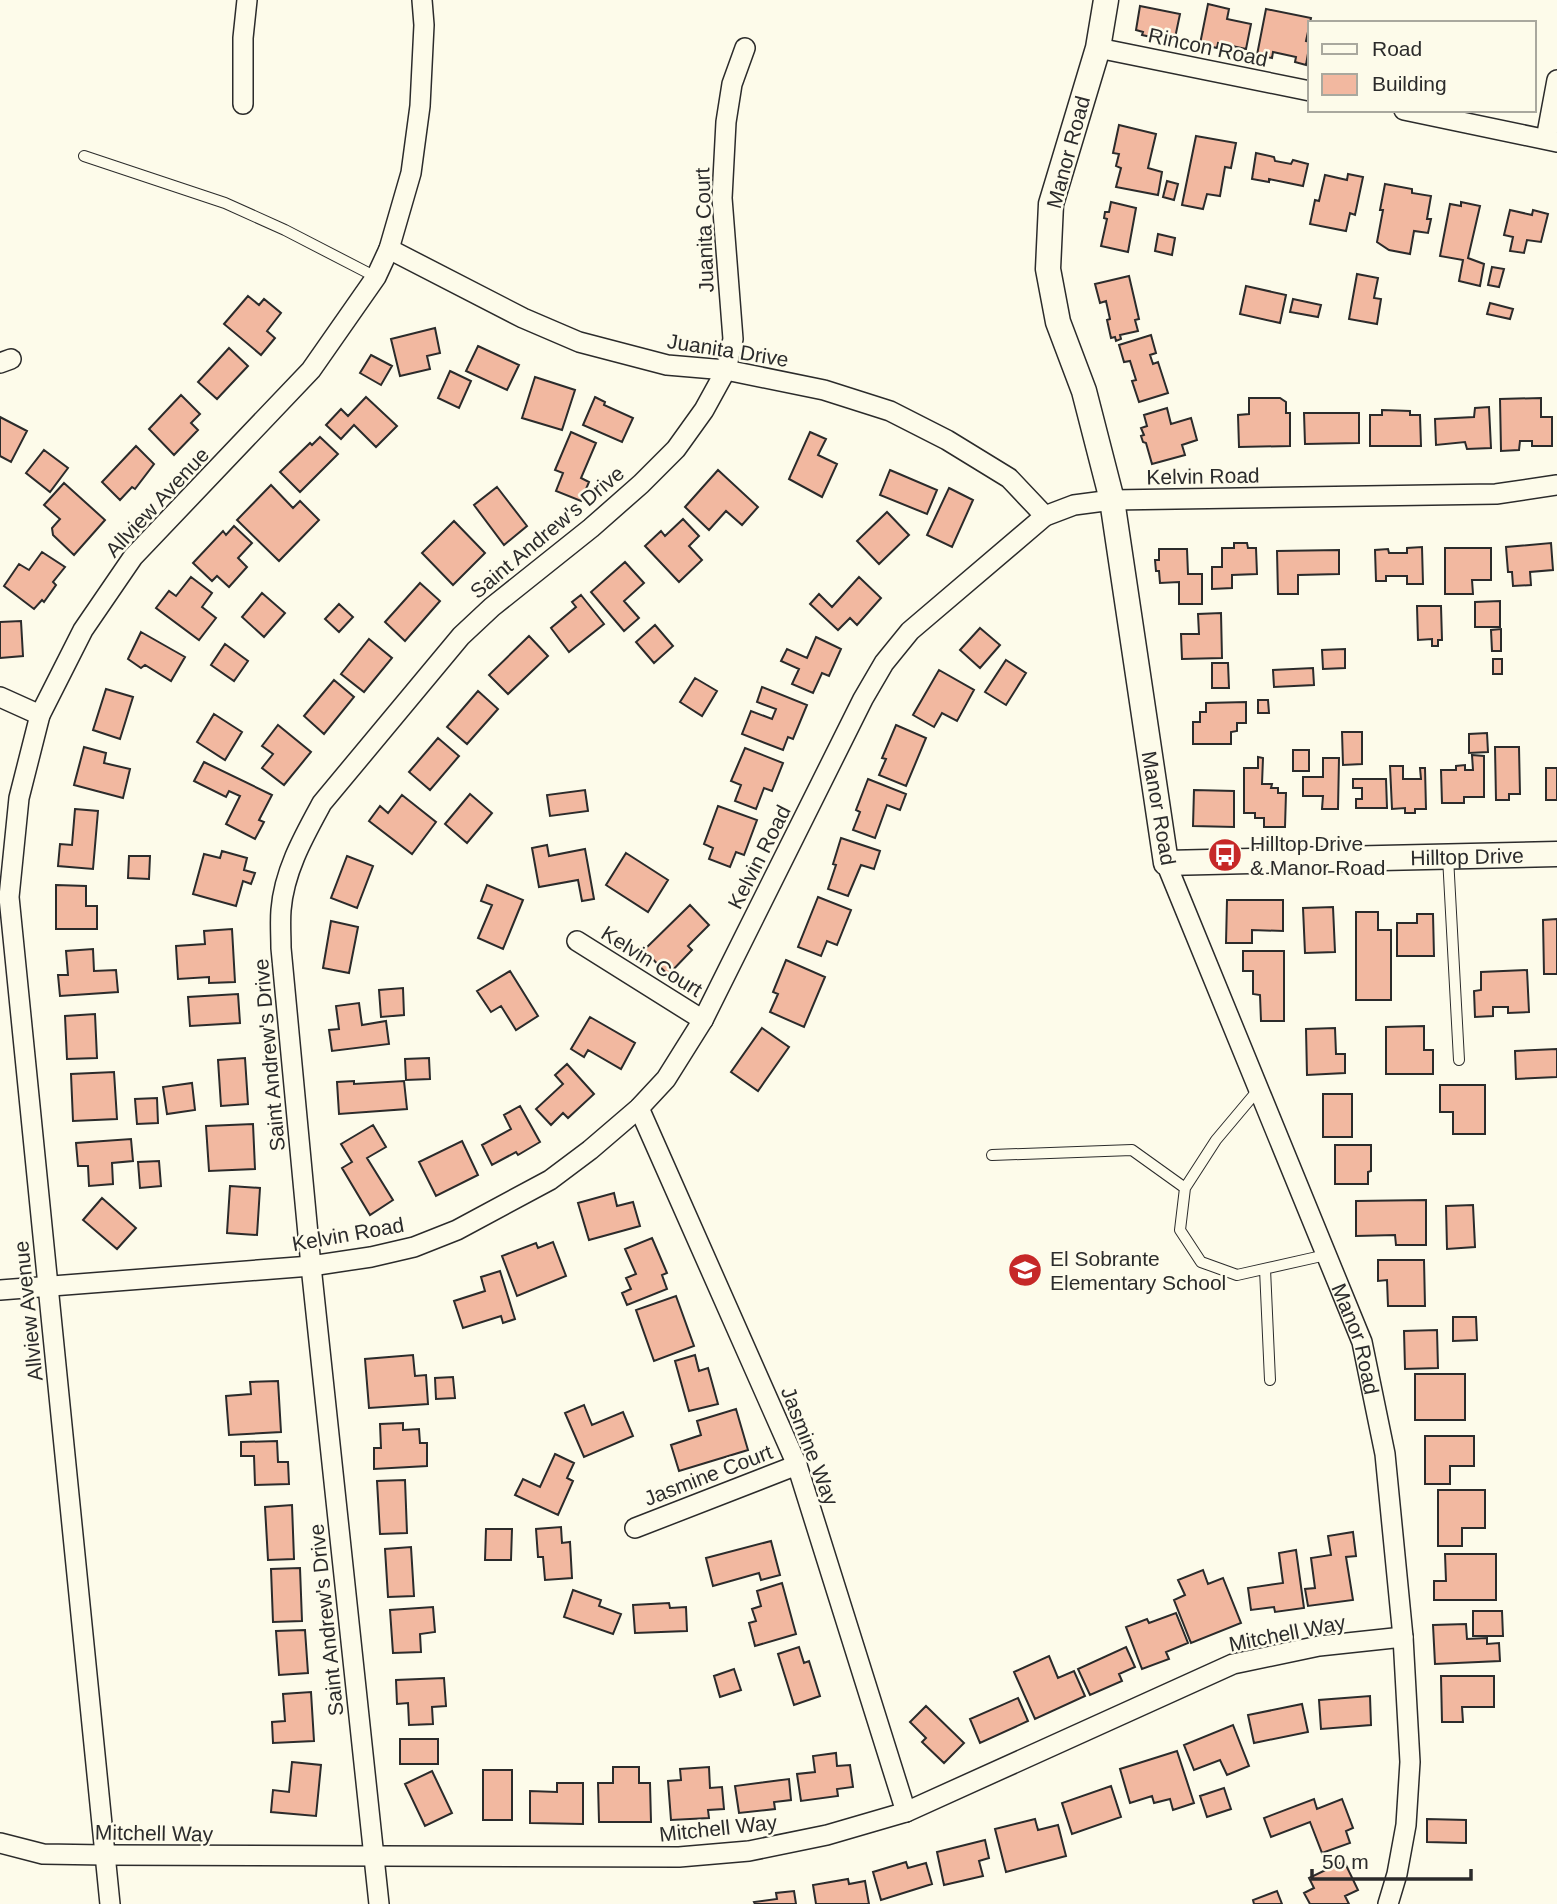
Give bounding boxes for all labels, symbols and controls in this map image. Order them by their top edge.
legend [1308,21,1536,112]
street label: Rincon Road [1146,23,1270,71]
text: Road [1372,37,1422,60]
text: Building [1372,72,1447,95]
street label: Manor Road [1042,93,1094,211]
street label: Juanita Court [690,167,718,293]
street label: Juanita Drive [666,329,790,371]
street label: Allview Avenue [101,443,213,561]
street label: Saint Andrew's Drive [466,461,628,603]
street label: Kelvin Road [1146,464,1260,488]
street label: Manor Road [1138,749,1180,867]
street label: Kelvin Road [723,801,795,913]
place label: Hilltop Drive & Manor Road [1250,832,1385,879]
bus stop icon: Hilltop Drive & Manor Road [1206,836,1244,874]
street label: Hilltop Drive [1410,843,1524,869]
street label: Kelvin Court [597,921,707,1001]
street label: Saint Andrew's Drive [249,958,289,1152]
street label: Kelvin Road [290,1213,406,1255]
street label: Allview Avenue [9,1240,47,1382]
place label: El Sobrante Elementary School [1050,1247,1226,1294]
school or university icon: El Sobrante Elementary School [1006,1251,1044,1289]
street label: Manor Road [1328,1280,1384,1396]
street label: Jasmine Way [777,1383,843,1509]
street label: Jasmine Court [641,1440,775,1510]
street label: Saint Andrew's Drive [304,1523,348,1717]
street label: Mitchell Way [1227,1610,1348,1656]
street label: Mitchell Way [658,1810,778,1846]
street label: Mitchell Way [95,1820,214,1846]
scale bar [1312,1838,1471,1882]
text: 50 m [1322,1850,1369,1873]

